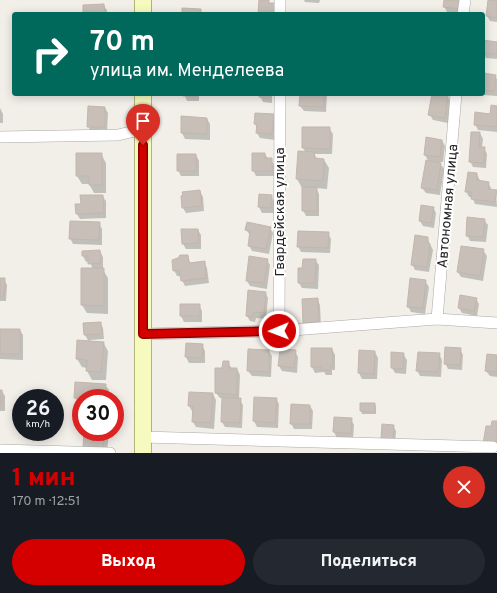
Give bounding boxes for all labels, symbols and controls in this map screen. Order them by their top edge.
text: 70 m [90,25,155,61]
icon: right [24,28,76,80]
text: улица им. Менделеева [90,60,284,83]
pin [126,104,160,145]
icon: arrive [132,110,154,132]
street label: Автономная улица [435,143,462,269]
street label: Гвардейская улица [272,147,289,277]
position arrow [258,310,300,352]
speed limit sign: 30 [72,389,124,441]
text: 26 [26,397,50,423]
text: km/h [26,418,50,431]
text: 1 мин [12,464,75,494]
button: close [443,466,485,508]
text: 170 m · 12:51 [12,494,80,510]
button: Выход [12,539,245,585]
button: Поделиться [253,539,485,585]

